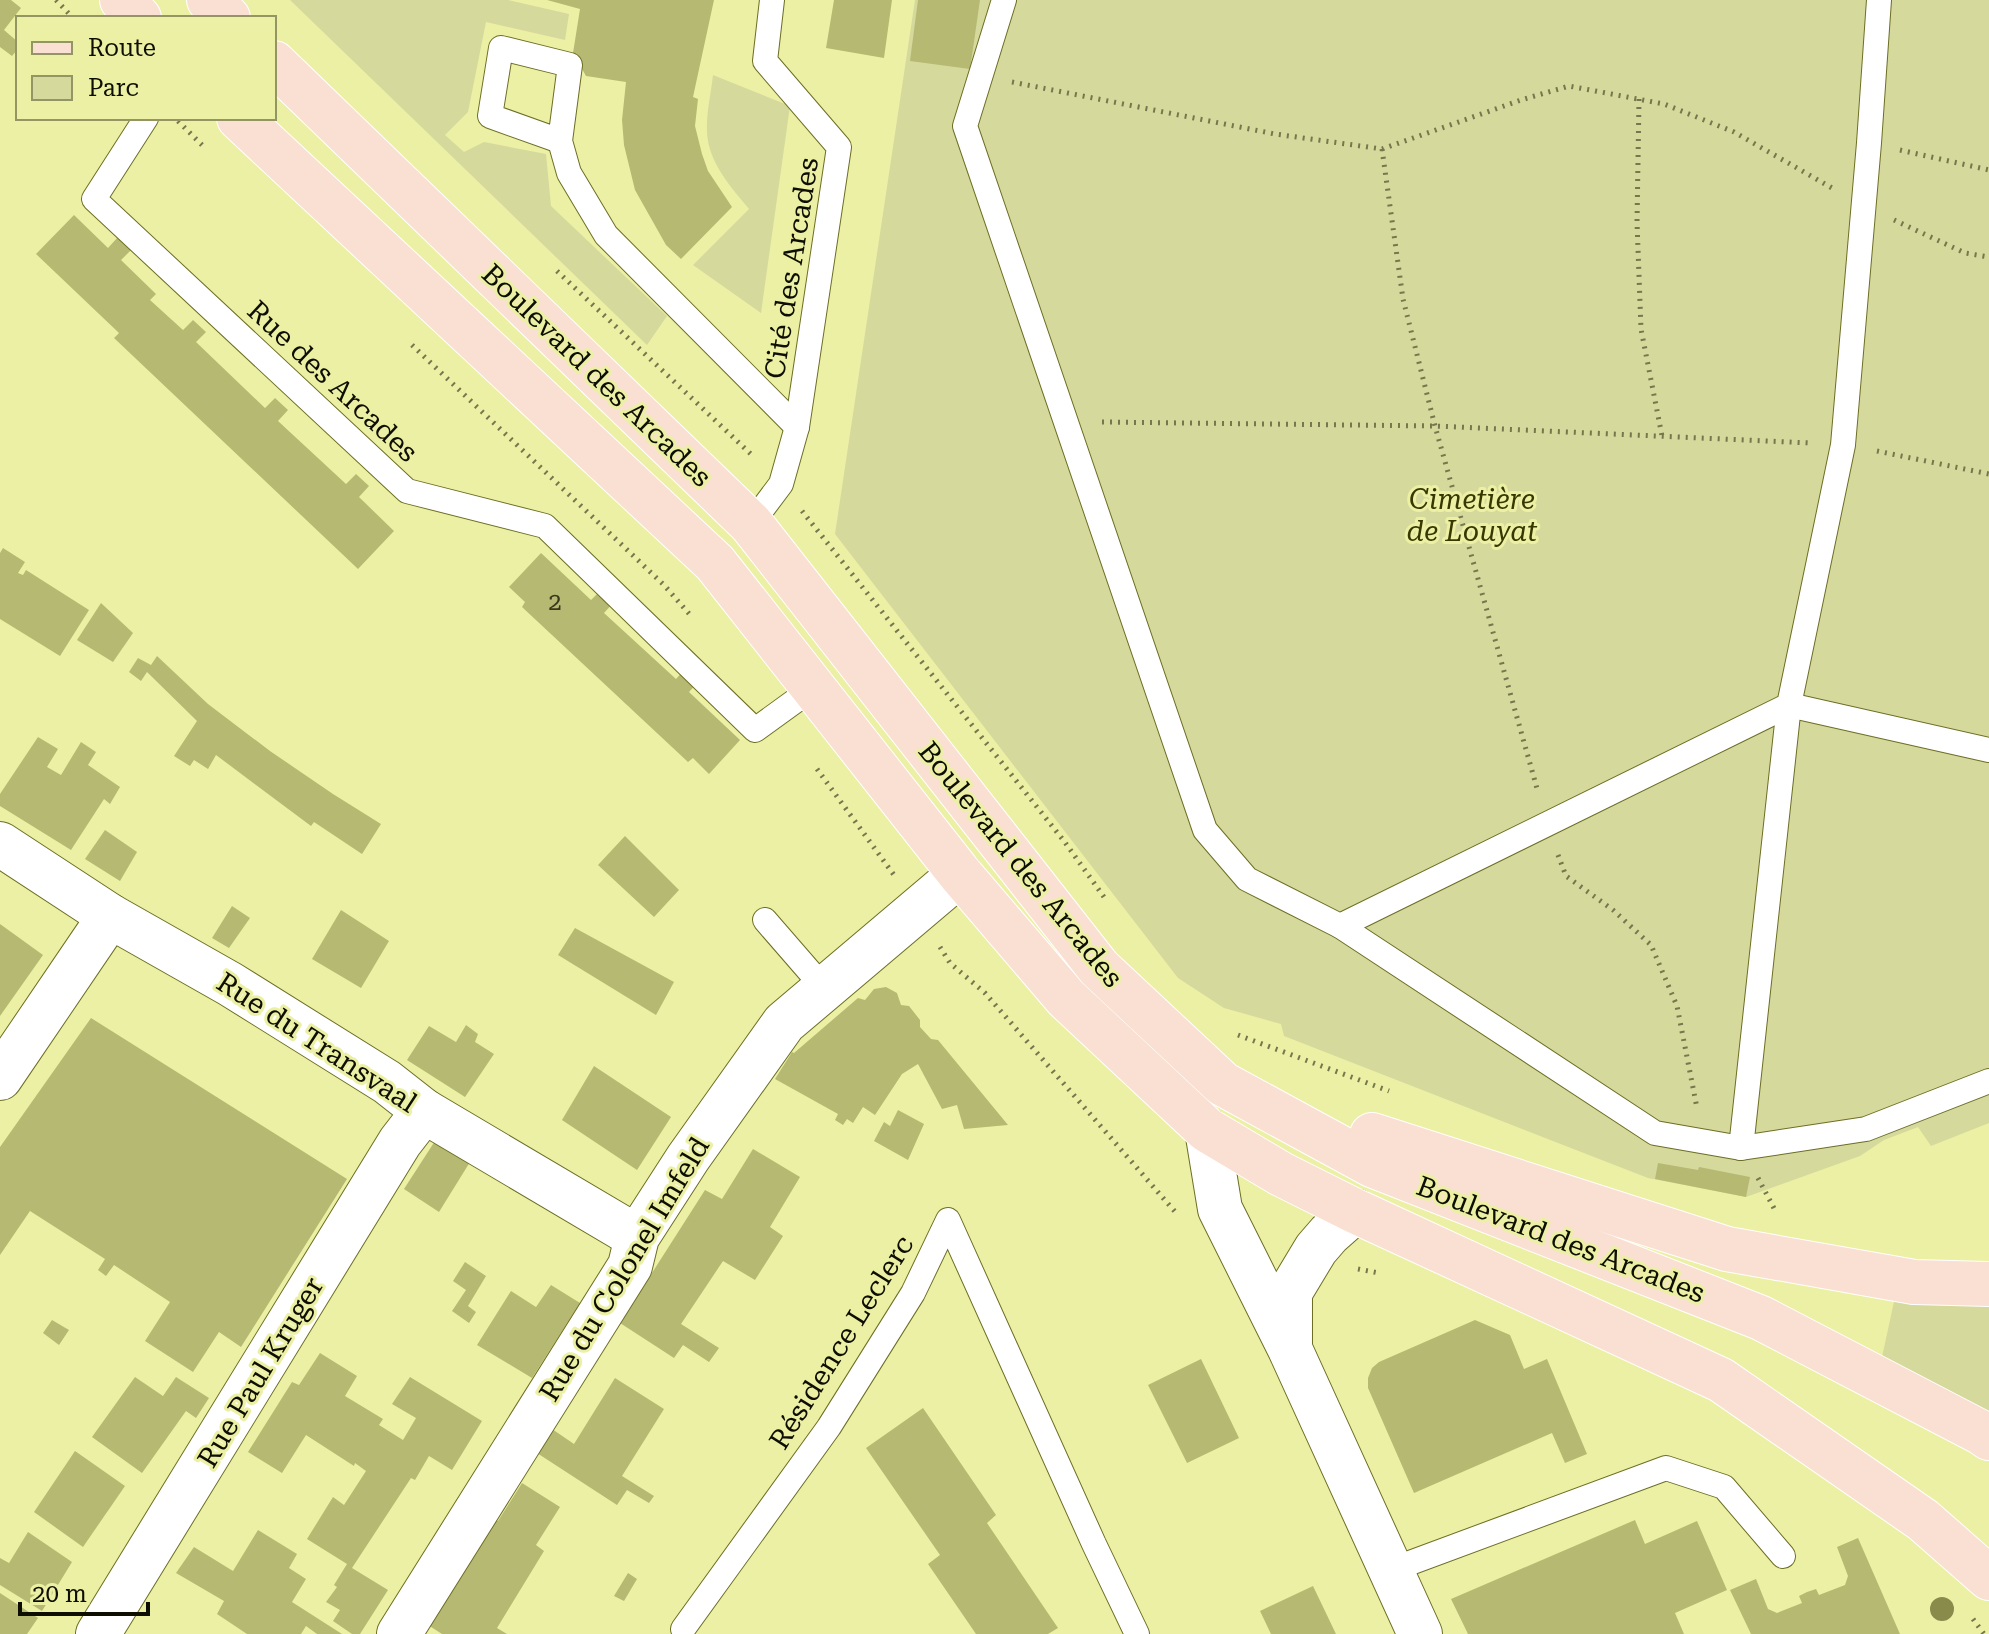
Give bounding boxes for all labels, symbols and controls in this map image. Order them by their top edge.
legend [16,16,276,120]
text: Route [88,34,156,62]
text: Parc [88,74,139,102]
street label: Cité des Arcades [758,155,825,381]
street label: Boulevard des Arcades [475,257,718,494]
street label: Rue des Arcades [241,294,425,469]
park label: Cimetière de Louyat [1407,483,1538,548]
house number: 2 [548,588,562,616]
street label: Boulevard des Arcades [911,735,1130,994]
street label: Rue du Transvaal [211,965,423,1120]
street label: Rue du Colonel Imfeld [533,1131,716,1407]
street label: Boulevard des Arcades [1412,1169,1710,1310]
street label: Résidence Leclerc [762,1229,921,1455]
street label: Rue Paul Kruger [191,1271,330,1473]
scale bar [20,1566,148,1616]
text: 20 m [32,1580,87,1608]

